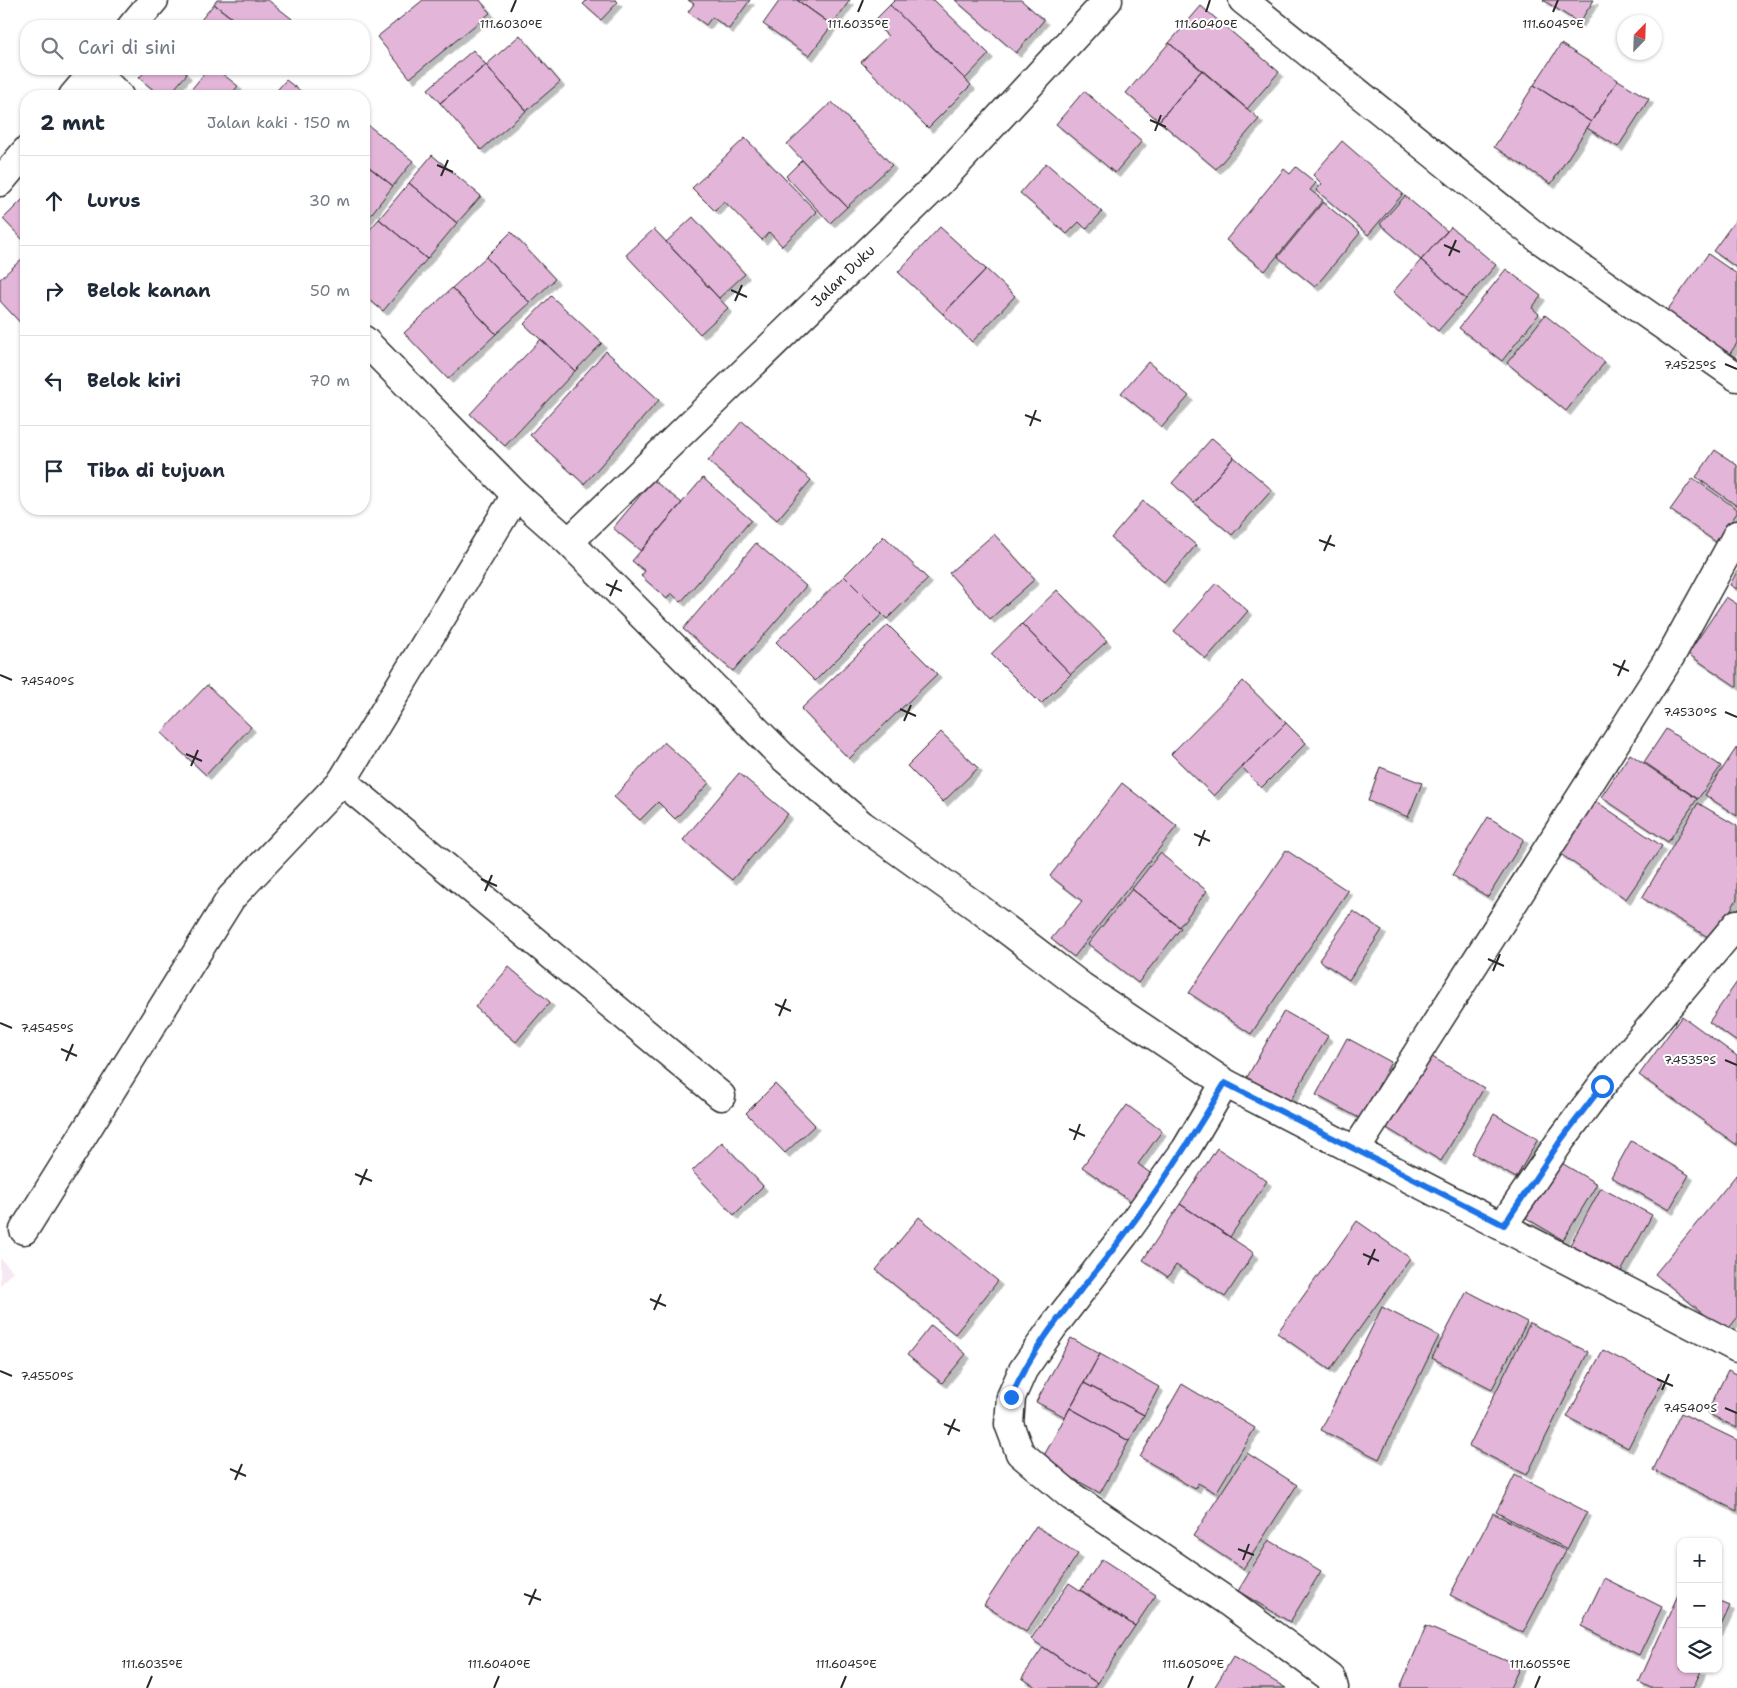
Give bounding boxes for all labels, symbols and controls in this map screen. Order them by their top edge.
north arrow [1617,15,1662,60]
text: 111.6030°E [480,16,542,32]
text: 111.6035°E [827,16,889,32]
text: 111.6040°E [1174,16,1238,32]
text: 111.6045°E [1522,16,1584,32]
search box [20,20,370,75]
icon: search [38,34,66,62]
text: Cari di sini [78,35,176,60]
text: 2 mnt [40,109,105,137]
text: Jalan kaki · 150 m [207,112,350,133]
icon: ahead [40,187,68,215]
text: Lurus [87,188,141,213]
text: 30 m [309,190,350,211]
street label: Jalan Duku [807,240,879,312]
icon: right [40,277,68,305]
text: Belok kanan [87,278,211,303]
text: 50 m [310,280,350,301]
text: 7.4525°S [1664,357,1717,373]
icon: left [40,367,68,395]
text: Belok kiri [87,368,181,393]
text: 70 m [309,370,350,391]
icon: arrive [40,457,68,485]
text: Tiba di tujuan [87,458,225,483]
text: 7.4540°S [20,673,74,689]
text: 7.4530°S [1663,704,1717,720]
text: 7.4545°S [21,1020,74,1036]
text: 7.4535°S [1664,1052,1717,1068]
route start [1591,1075,1614,1098]
text: 7.4550°S [21,1368,74,1384]
route end [1000,1386,1023,1409]
text: 7.4540°S [1663,1400,1717,1416]
map controls [1677,1538,1722,1673]
button: + [1677,1538,1722,1583]
button: − [1677,1583,1722,1628]
button: layers [1677,1628,1722,1673]
text: 111.6035°E [121,1656,183,1672]
text: 111.6040°E [467,1656,531,1672]
text: 111.6045°E [815,1656,877,1672]
text: 111.6050°E [1162,1656,1224,1672]
text: 111.6055°E [1510,1656,1570,1672]

